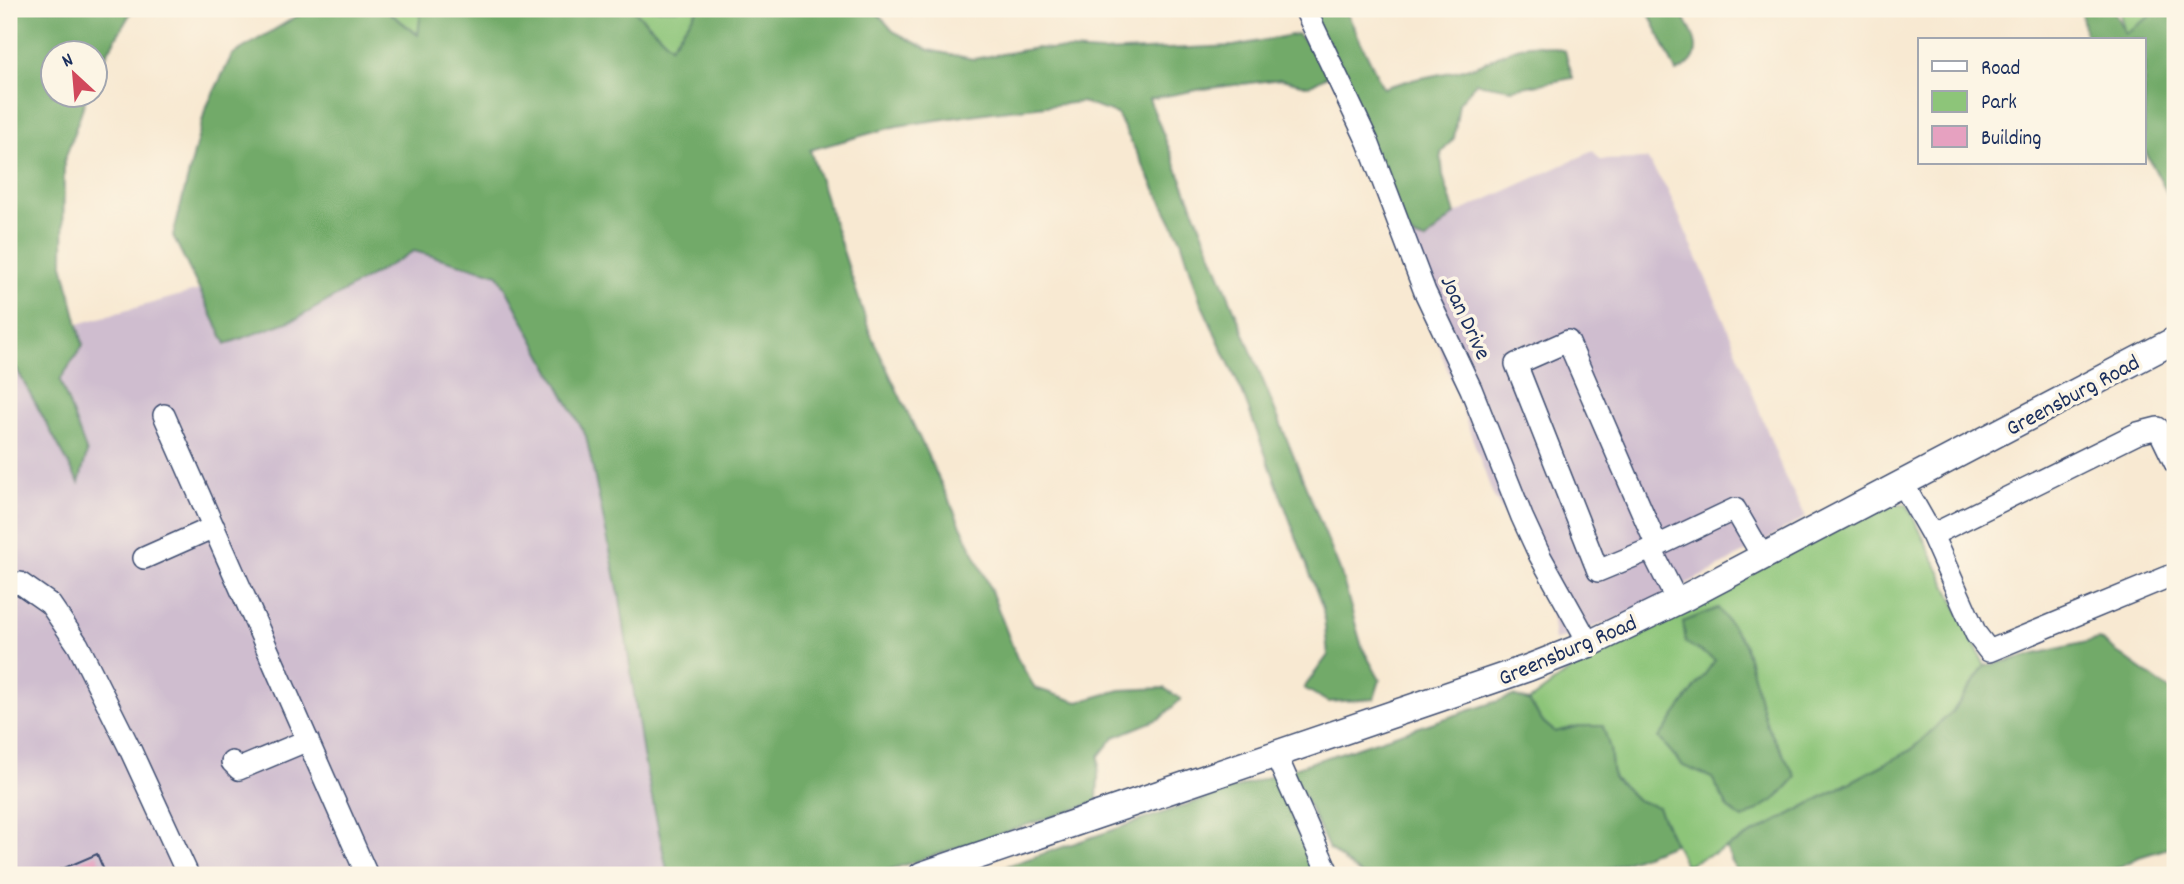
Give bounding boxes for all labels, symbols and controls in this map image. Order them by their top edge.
north arrow [38,38,108,108]
legend [1918,38,2146,164]
text: N [58,48,78,76]
text: Road [1981,55,2020,85]
text: Park [1981,89,2017,119]
text: Building [1981,125,2041,155]
street label: Joan Drive [1430,271,1498,366]
street label: Greensburg Road [2001,348,2146,446]
street label: Greensburg Road [1494,608,1643,696]

